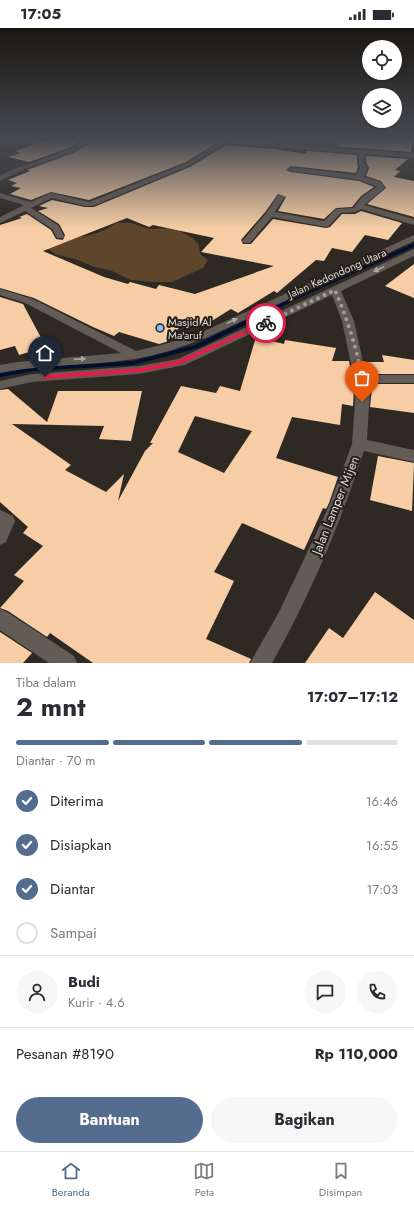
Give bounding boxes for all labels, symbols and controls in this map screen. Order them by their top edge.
text: 17:05 [20,3,61,25]
map controls [362,40,402,128]
button: locate [362,40,402,80]
button: layers [362,88,402,128]
street label: Jalan Kedondong Utara [284,244,389,303]
one-way arrow [373,266,385,272]
courier [246,303,286,343]
icon: bike [255,312,277,334]
place label: Masjid Al Ma'aruf [168,314,212,343]
one-way arrow [226,318,238,324]
marker: Masjid Al Ma'aruf [155,323,165,333]
pin [28,336,62,377]
icon: home [34,342,56,364]
one-way arrow [74,355,86,362]
pin [345,361,379,402]
icon: bag [351,367,373,389]
street label: Jalan Lamper Mijen [306,453,364,559]
text: Tiba dalam [16,673,76,692]
text: 17:07–17:12 [307,686,398,708]
text: 2 mnt [16,688,85,726]
text: Diantar · 70 m [16,751,96,770]
icon: check [16,790,38,812]
text: Diterima [50,790,103,812]
text: 16:46 [366,792,398,811]
icon: check [16,834,38,856]
text: Disiapkan [50,834,112,856]
text: 16:55 [366,836,398,855]
icon: check [16,878,38,900]
text: Diantar [50,878,95,900]
text: 17:03 [367,880,398,899]
text: Sampai [50,922,97,944]
button: person [16,971,58,1013]
text: Budi [68,971,100,993]
button: chat [304,971,346,1013]
button: phone [356,971,398,1013]
text: Kurir · 4.6 [68,993,125,1012]
text: Pesanan #8190 [16,1043,114,1065]
text: Rp 110,000 [315,1043,398,1065]
button: Bantuan [16,1097,203,1143]
button: Bagikan [211,1097,398,1143]
tab: Beranda [52,1160,90,1200]
tab: Peta [193,1160,215,1200]
tab: Disimpan [319,1160,362,1200]

